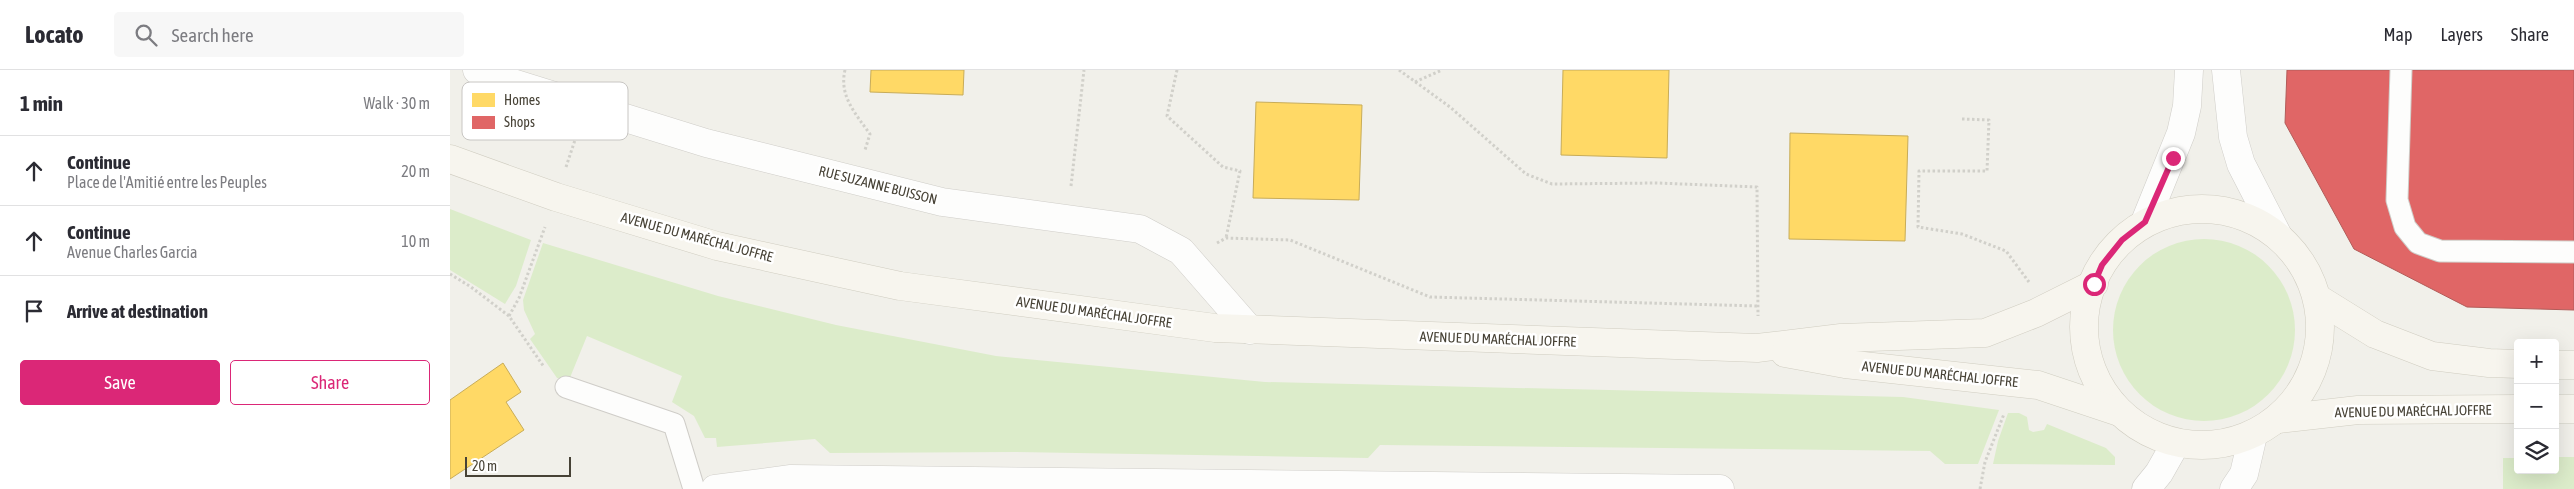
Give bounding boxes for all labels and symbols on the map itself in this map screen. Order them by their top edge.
legend [462,82,628,140]
text: Homes [504,92,540,108]
text: Shops [504,114,535,130]
route end [2162,147,2185,170]
street label: RUE SUZANNE BUISSON [817,163,939,207]
street label: AVENUE DU MARÉCHAL JOFFRE [619,209,775,265]
route start [2083,273,2106,296]
street label: AVENUE DU MARÉCHAL JOFFRE [1015,293,1173,331]
street label: AVENUE DU MARÉCHAL JOFFRE [1419,328,1577,350]
street label: AVENUE DU MARÉCHAL JOFFRE [1861,358,2019,390]
street label: AVENUE DU MARÉCHAL JOFFRE [2335,402,2491,420]
scale bar [465,454,571,477]

